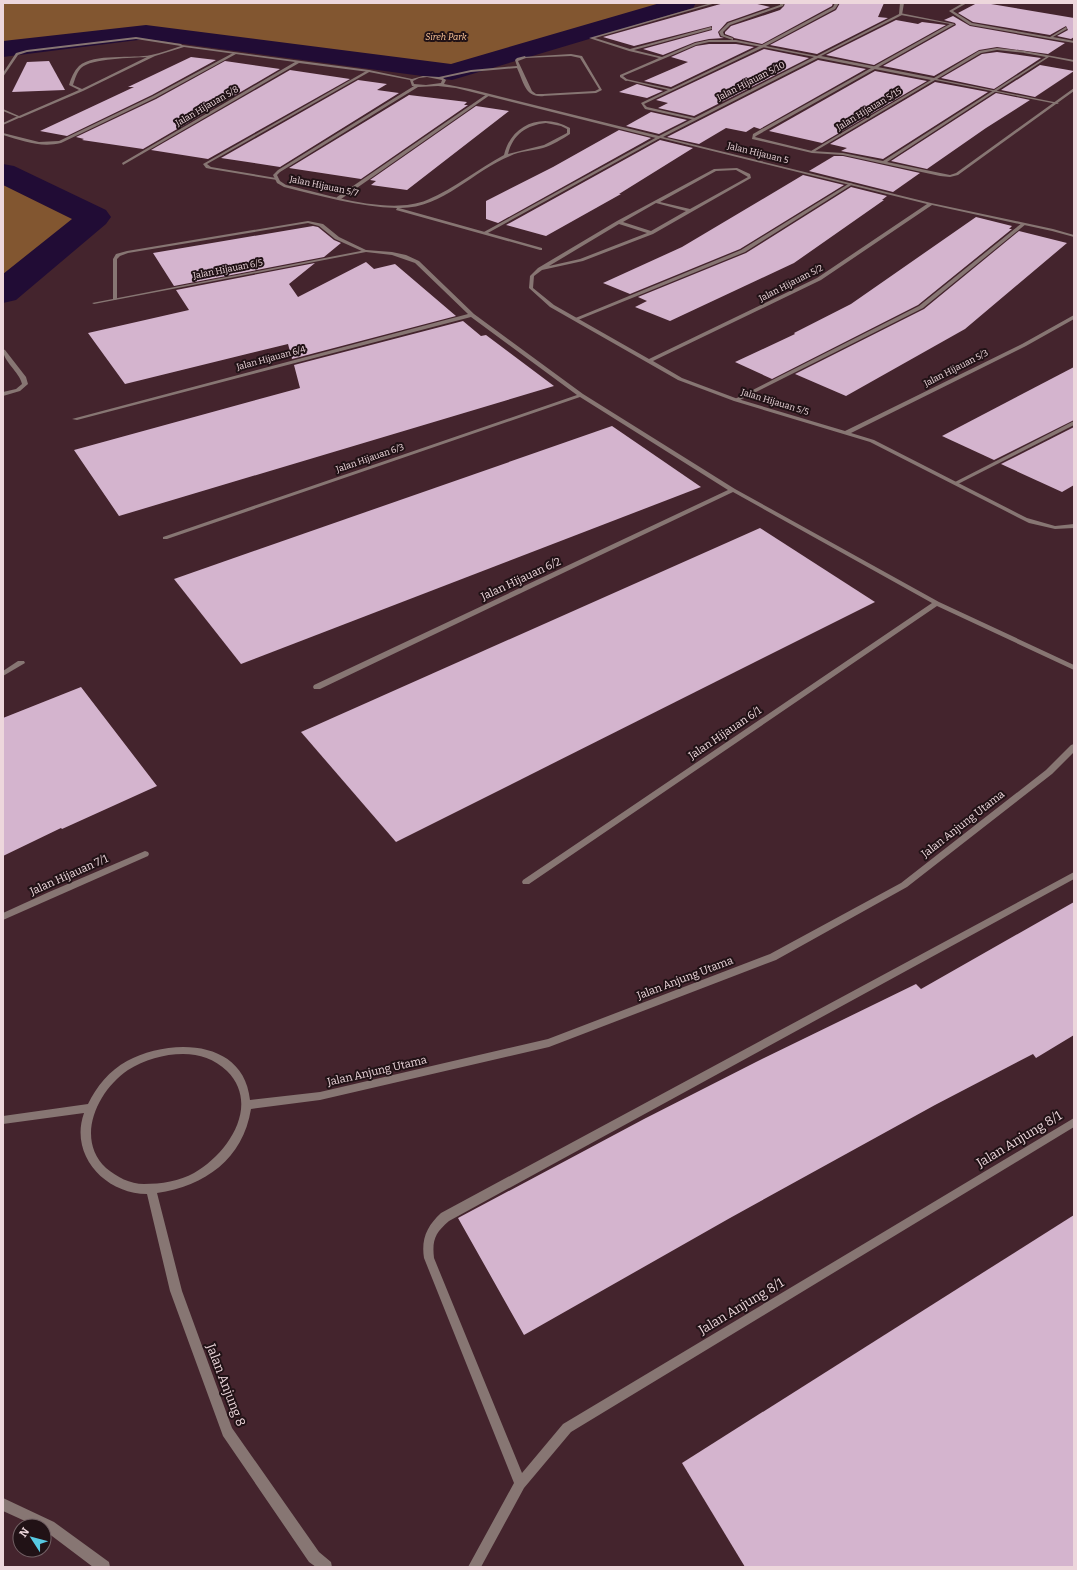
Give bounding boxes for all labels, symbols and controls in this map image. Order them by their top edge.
park label: Sireh Park [425,32,467,42]
street label: Jalan Hijauan 5/10 [714,59,787,103]
street label: Jalan Hijauan 5/8 [173,84,240,129]
street label: Jalan Hijauan 5/15 [834,86,903,133]
street label: Jalan Hijauan 5 [725,140,790,165]
street label: Jalan Hijauan 5/7 [288,174,360,198]
street label: Jalan Hijauan 6/5 [191,257,264,281]
street label: Jalan Hijauan 5/2 [756,263,825,304]
street label: Jalan Hijauan 6/4 [234,344,307,372]
street label: Jalan Hijauan 5/3 [921,348,990,389]
street label: Jalan Hijauan 5/5 [739,387,810,417]
street label: Jalan Hijauan 6/3 [334,442,405,475]
street label: Jalan Hijauan 6/2 [478,555,563,604]
street label: Jalan Hijauan 6/1 [685,704,764,763]
street label: Jalan Anjung Utama [918,788,1007,861]
street label: Jalan Hijauan 7/1 [27,852,111,898]
street label: Jalan Anjung Utama [634,954,735,1003]
street label: Jalan Anjung Utama [325,1053,428,1089]
street label: Jalan Anjung 8/1 [973,1107,1065,1171]
street label: Jalan Anjung 8/1 [695,1274,787,1338]
street label: Jalan Anjung 8 [203,1341,249,1428]
north arrow [12,1518,52,1558]
text: N [17,1525,32,1540]

